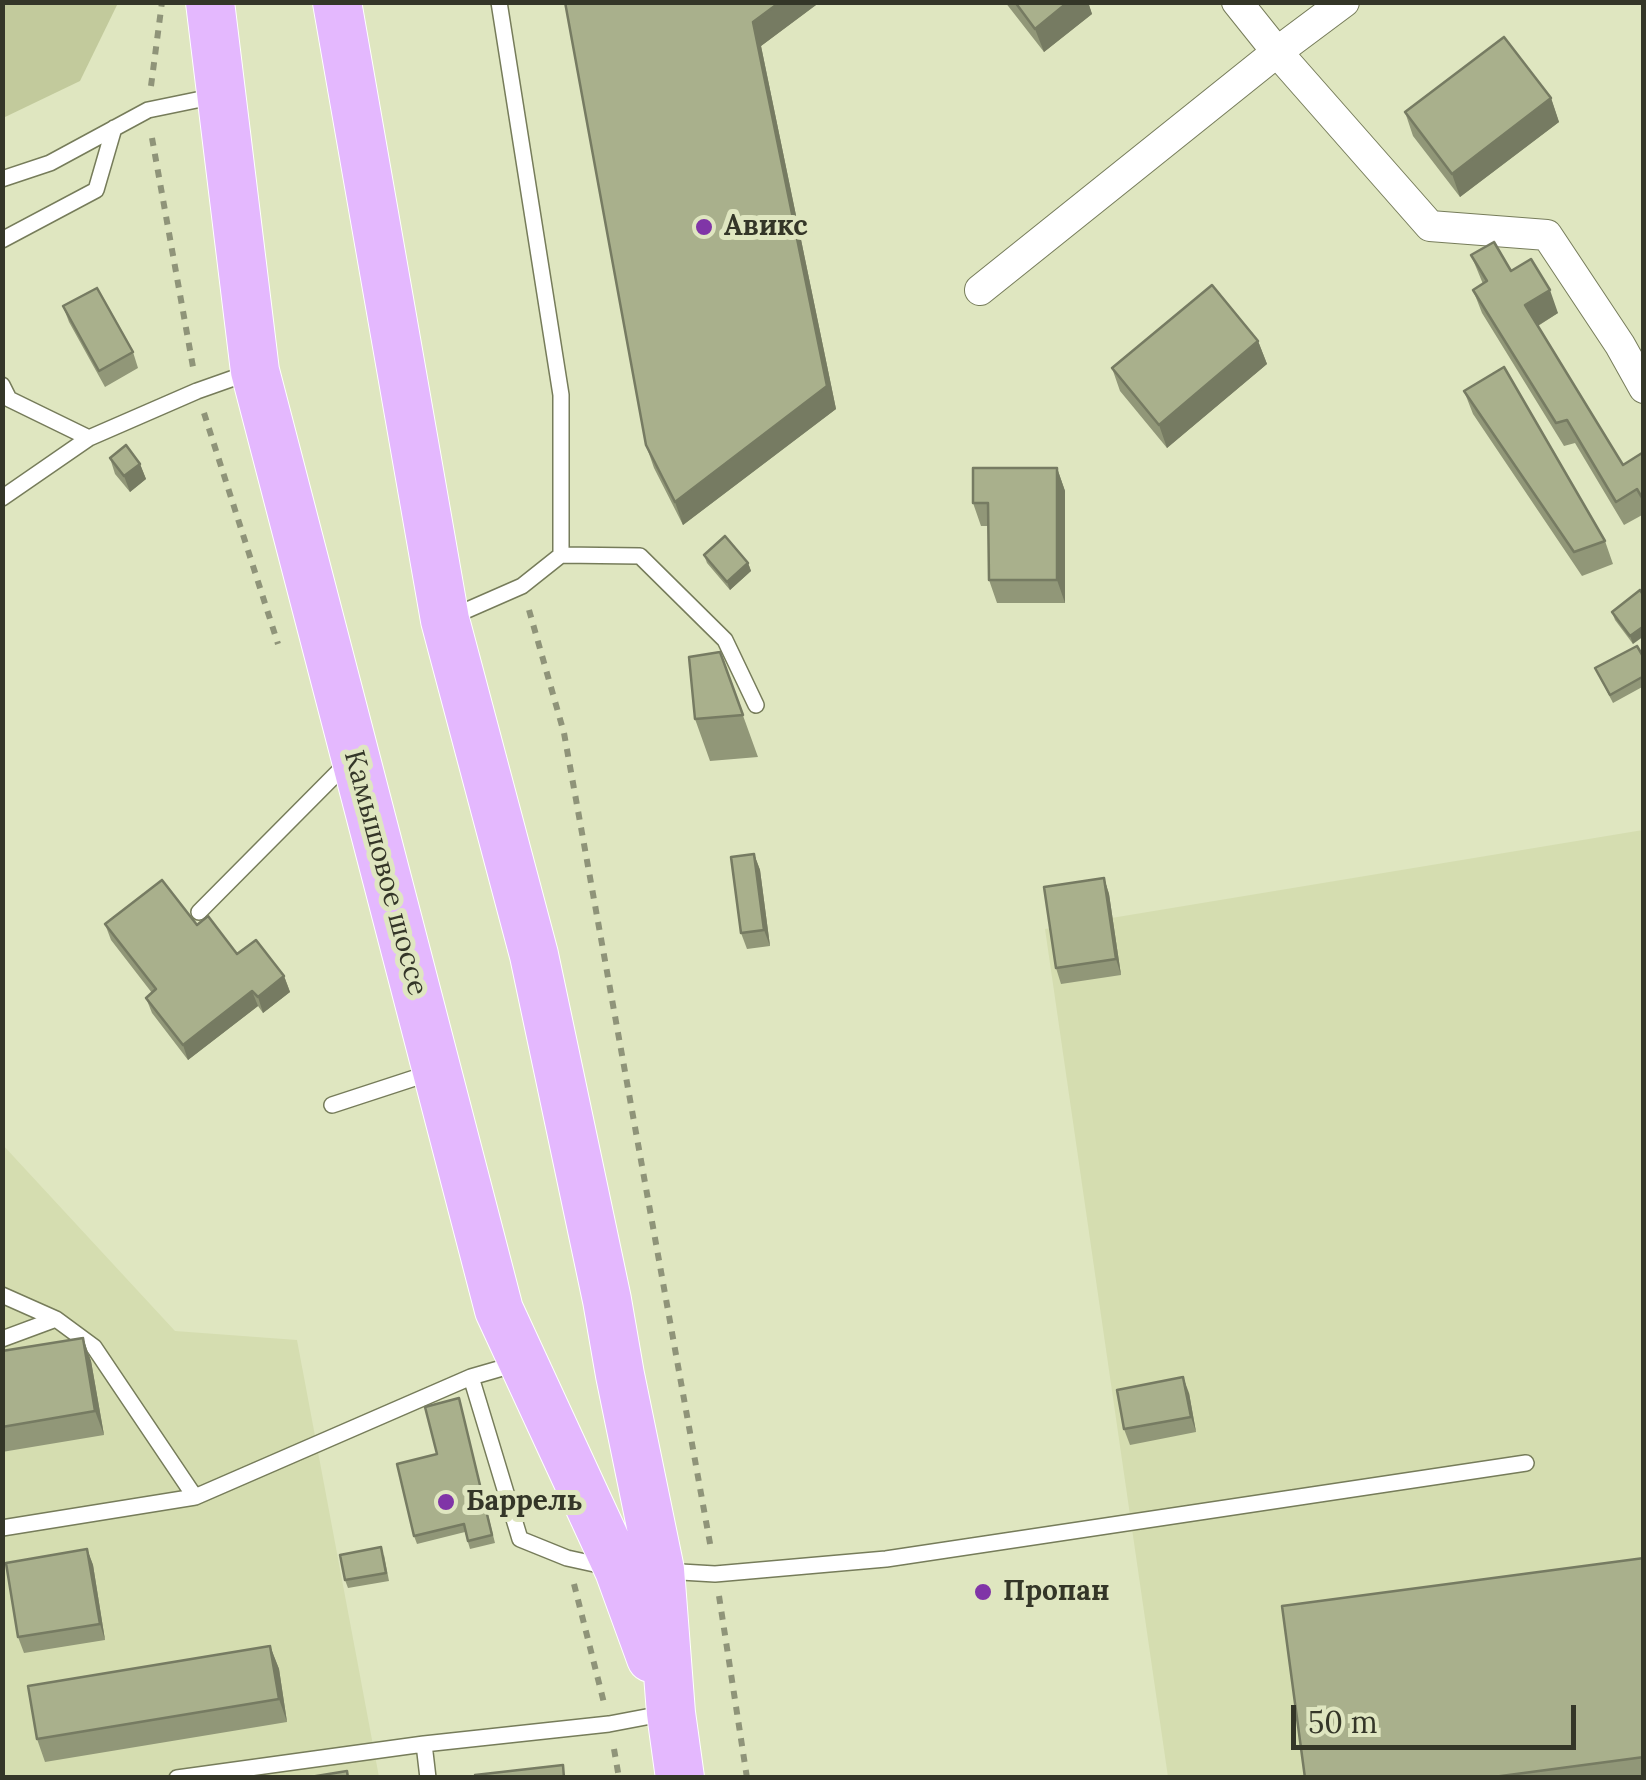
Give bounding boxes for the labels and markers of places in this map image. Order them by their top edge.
place label: Авикс [724,210,808,244]
marker: Авикс [693,216,715,238]
place label: Баррель [466,1485,583,1519]
marker: Баррель [435,1491,457,1513]
place label: Пропан [1003,1575,1110,1609]
marker: Пропан [972,1581,994,1603]

